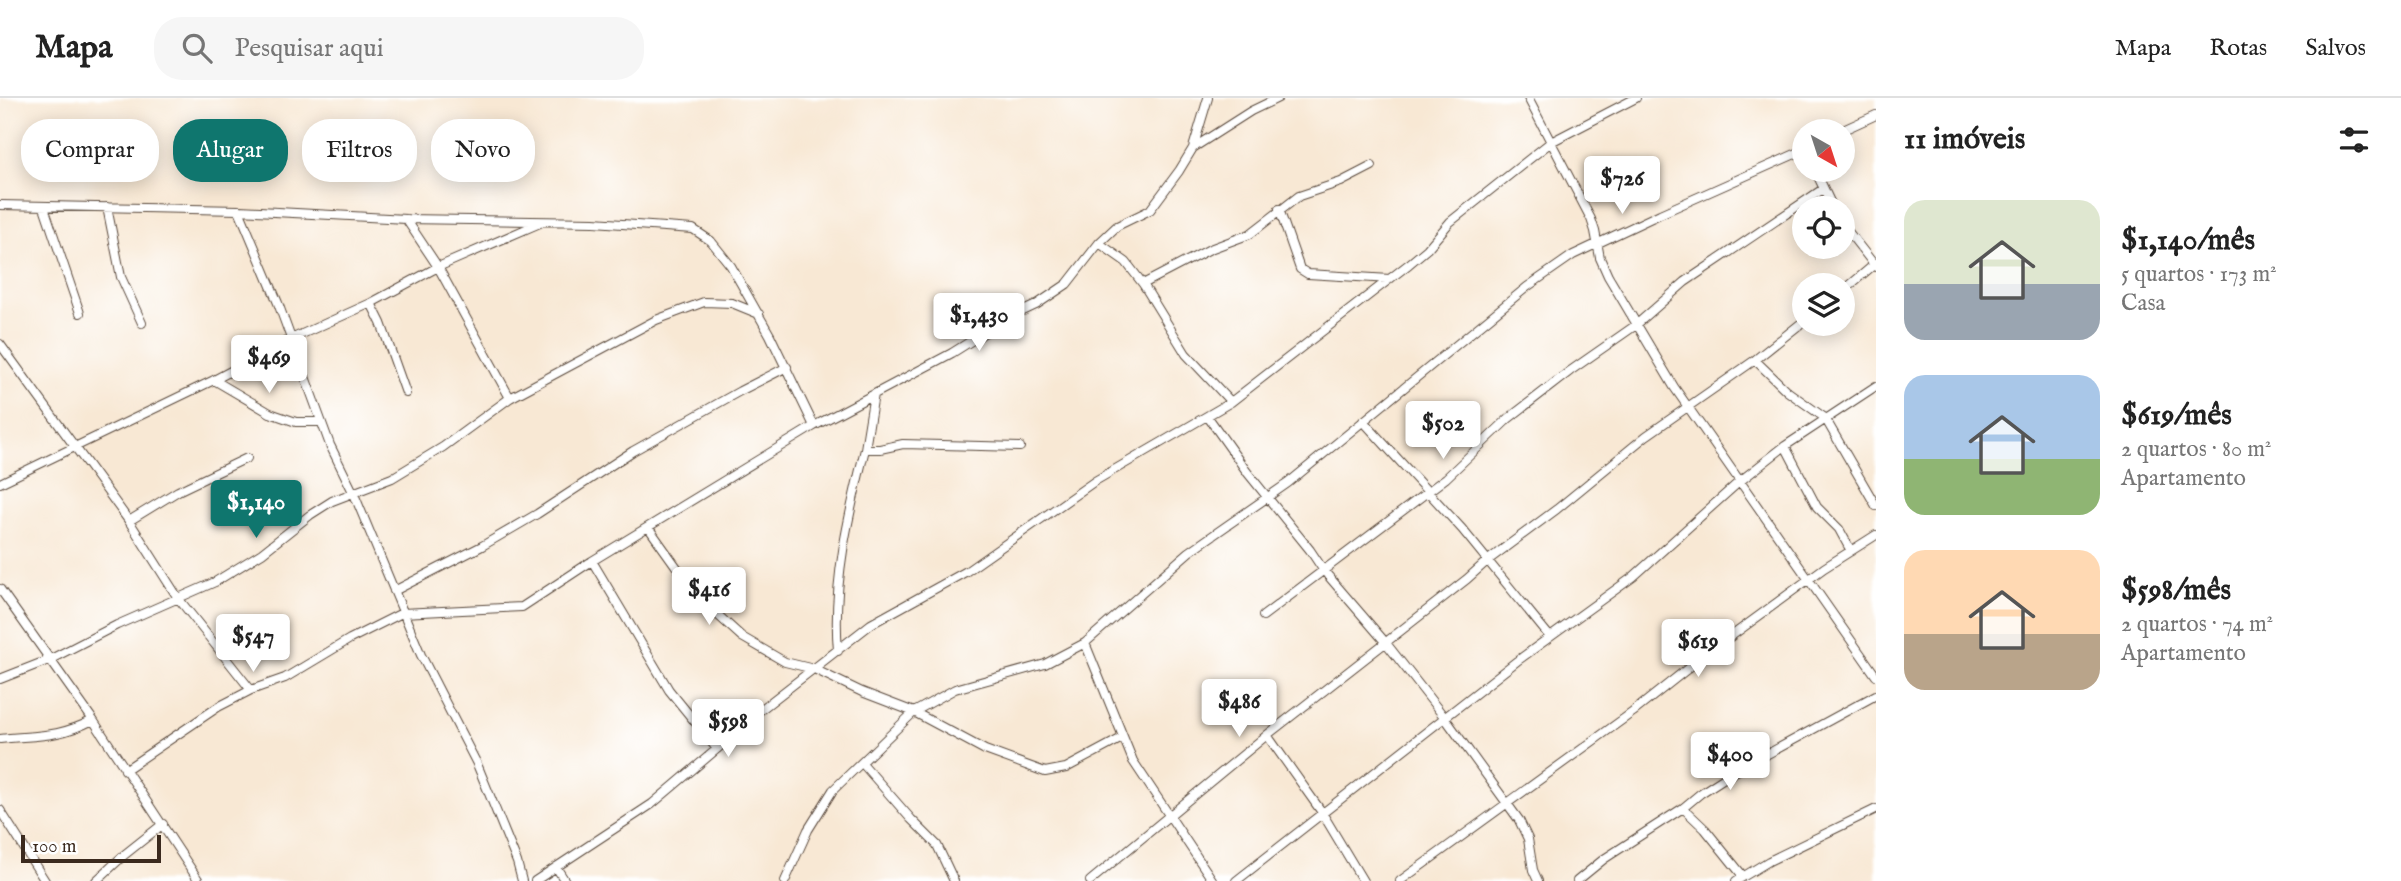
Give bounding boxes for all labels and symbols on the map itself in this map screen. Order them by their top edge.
north arrow [1792,119,1855,182]
pin: $726 [1581,156,1663,216]
pin: $1,430 [922,294,1036,353]
pin: $469 [228,336,310,395]
pin: $502 [1402,402,1484,461]
pin: $1,140 [199,480,313,540]
pin: $416 [668,568,750,627]
pin: $547 [212,614,294,674]
pin: $619 [1657,620,1739,679]
pin: $486 [1198,680,1280,739]
pin: $598 [687,700,769,759]
pin: $400 [1689,732,1771,792]
scale bar [21,832,161,864]

